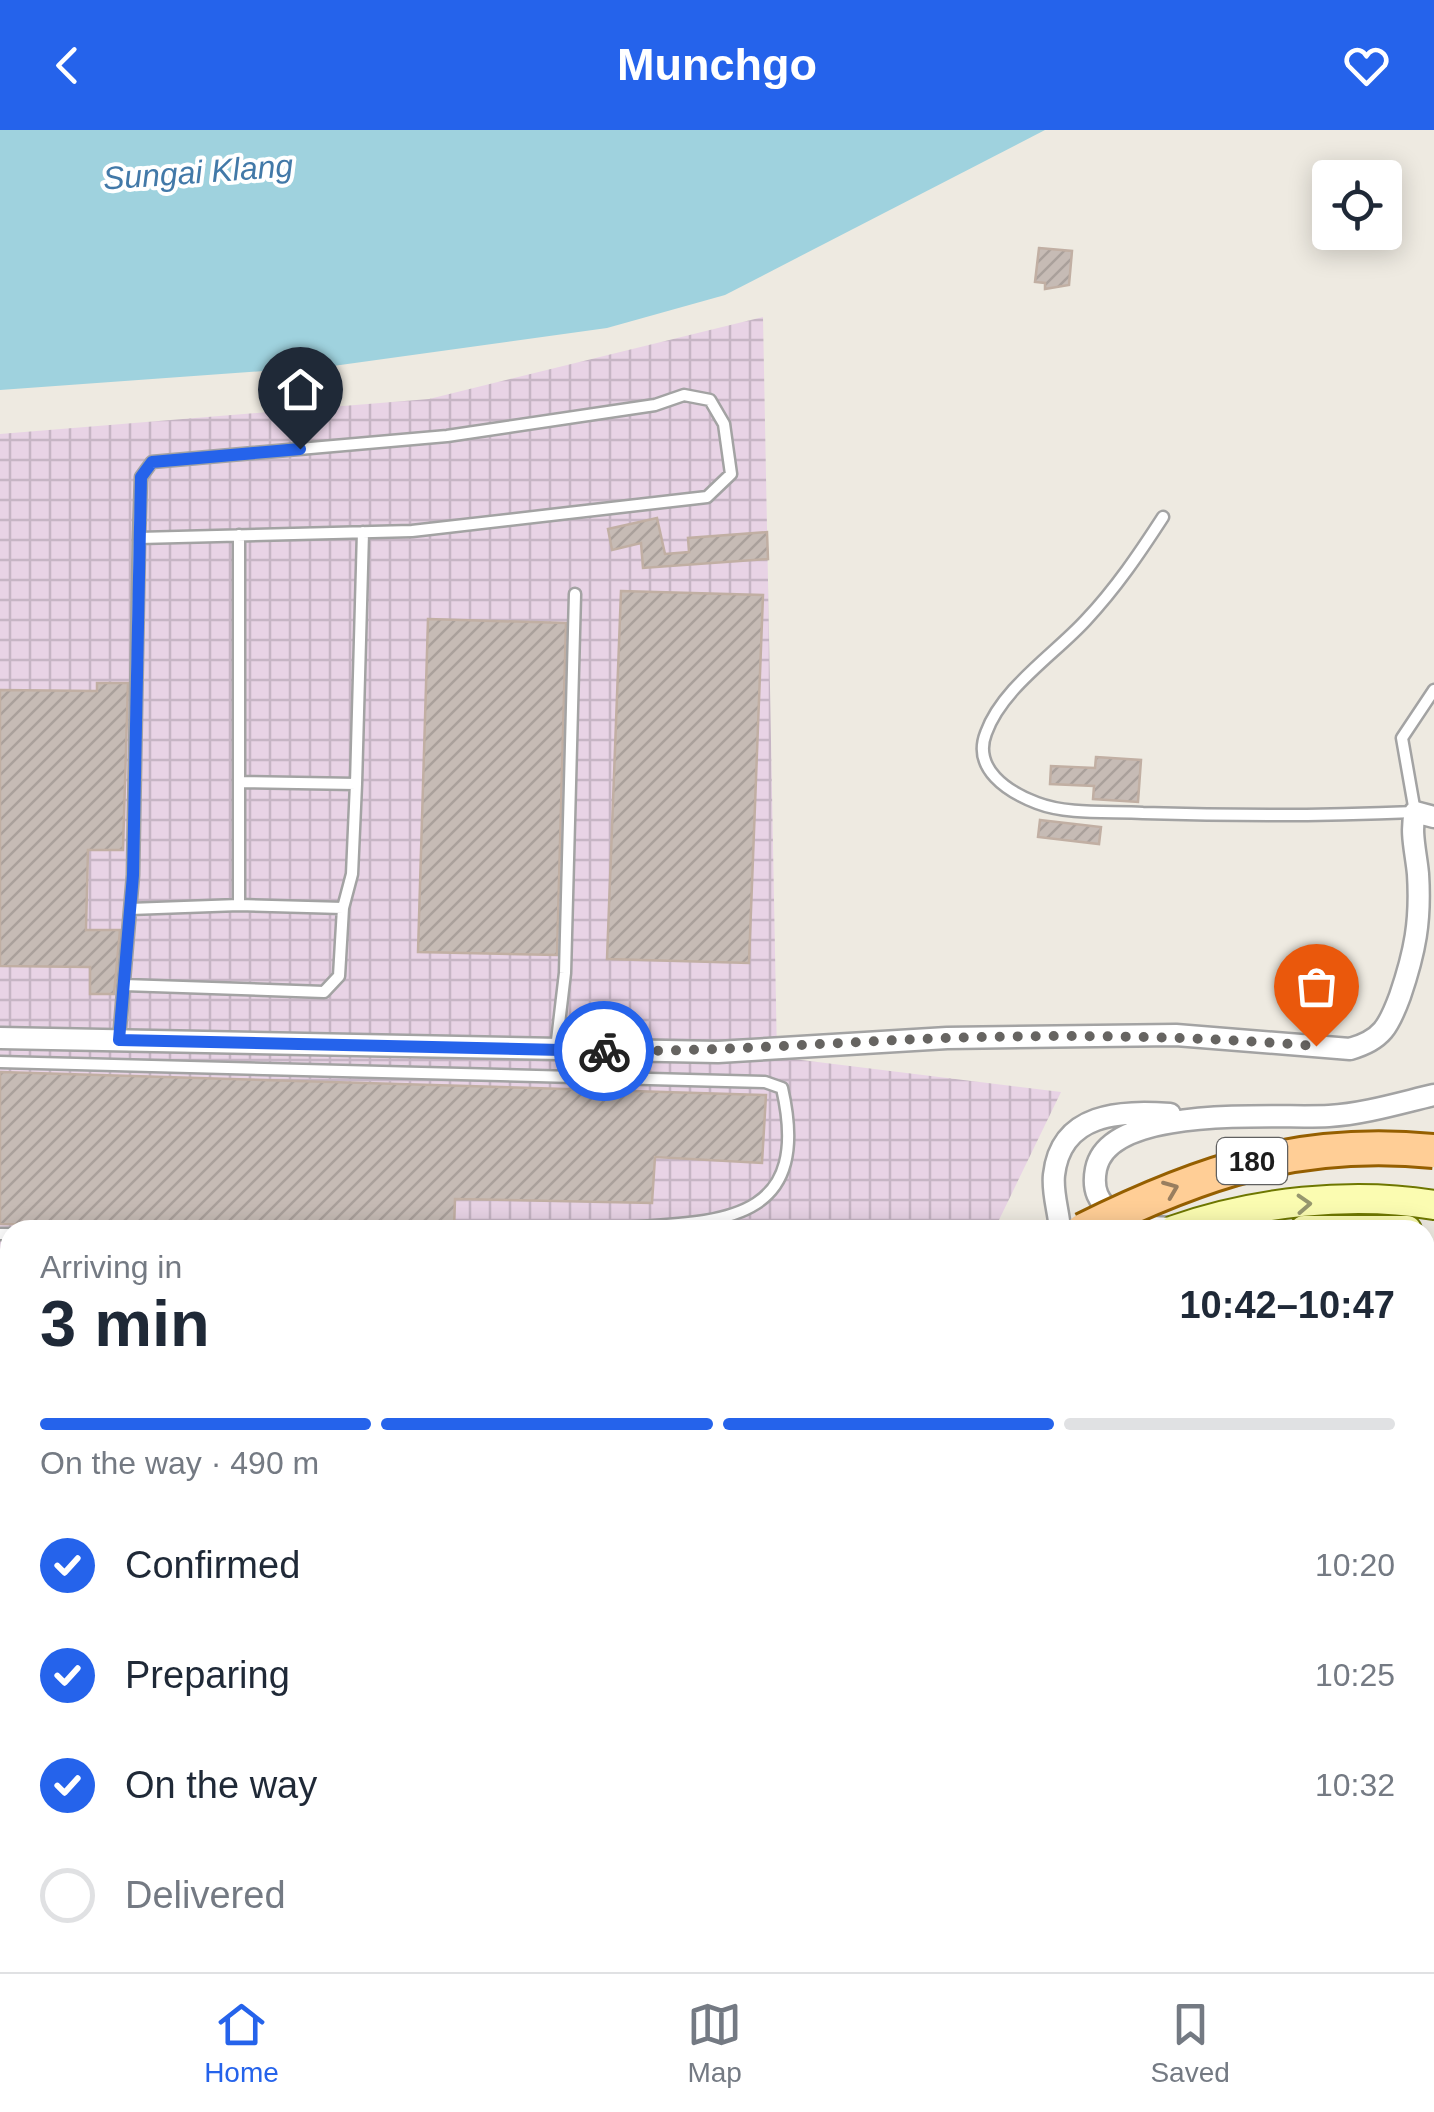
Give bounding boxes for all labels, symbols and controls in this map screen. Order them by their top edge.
icon: back [40,38,95,93]
icon: heart [1339,38,1394,93]
text: Munchgo [617,39,817,90]
water label: Sungai Klang [102,147,294,197]
map controls [1312,160,1402,250]
button: locate [1312,160,1402,250]
pin [258,347,343,450]
icon: home [273,362,328,417]
pin [1274,944,1359,1047]
icon: bag [1289,959,1344,1014]
courier [554,1001,654,1101]
icon: bike [577,1024,632,1079]
road number: 180 [1217,1138,1287,1184]
one-way arrow [1162,1180,1179,1200]
one-way arrow [1296,1193,1312,1214]
text: Arriving in [40,1249,182,1285]
text: 10:42–10:47 [1179,1284,1395,1326]
text: 3 min [40,1287,210,1360]
text: On the way · 490 m [40,1445,319,1481]
icon: check [40,1538,95,1593]
text: Confirmed [125,1544,300,1586]
text: 10:20 [1315,1547,1395,1583]
icon: check [40,1648,95,1703]
text: Preparing [125,1654,290,1696]
text: 10:25 [1315,1657,1395,1693]
icon: check [40,1758,95,1813]
text: On the way [125,1764,317,1806]
text: 10:32 [1315,1767,1395,1803]
text: Delivered [125,1874,286,1916]
tab: Home [204,1997,279,2089]
tab: Map [687,1997,742,2089]
tab: Saved [1150,1997,1230,2089]

